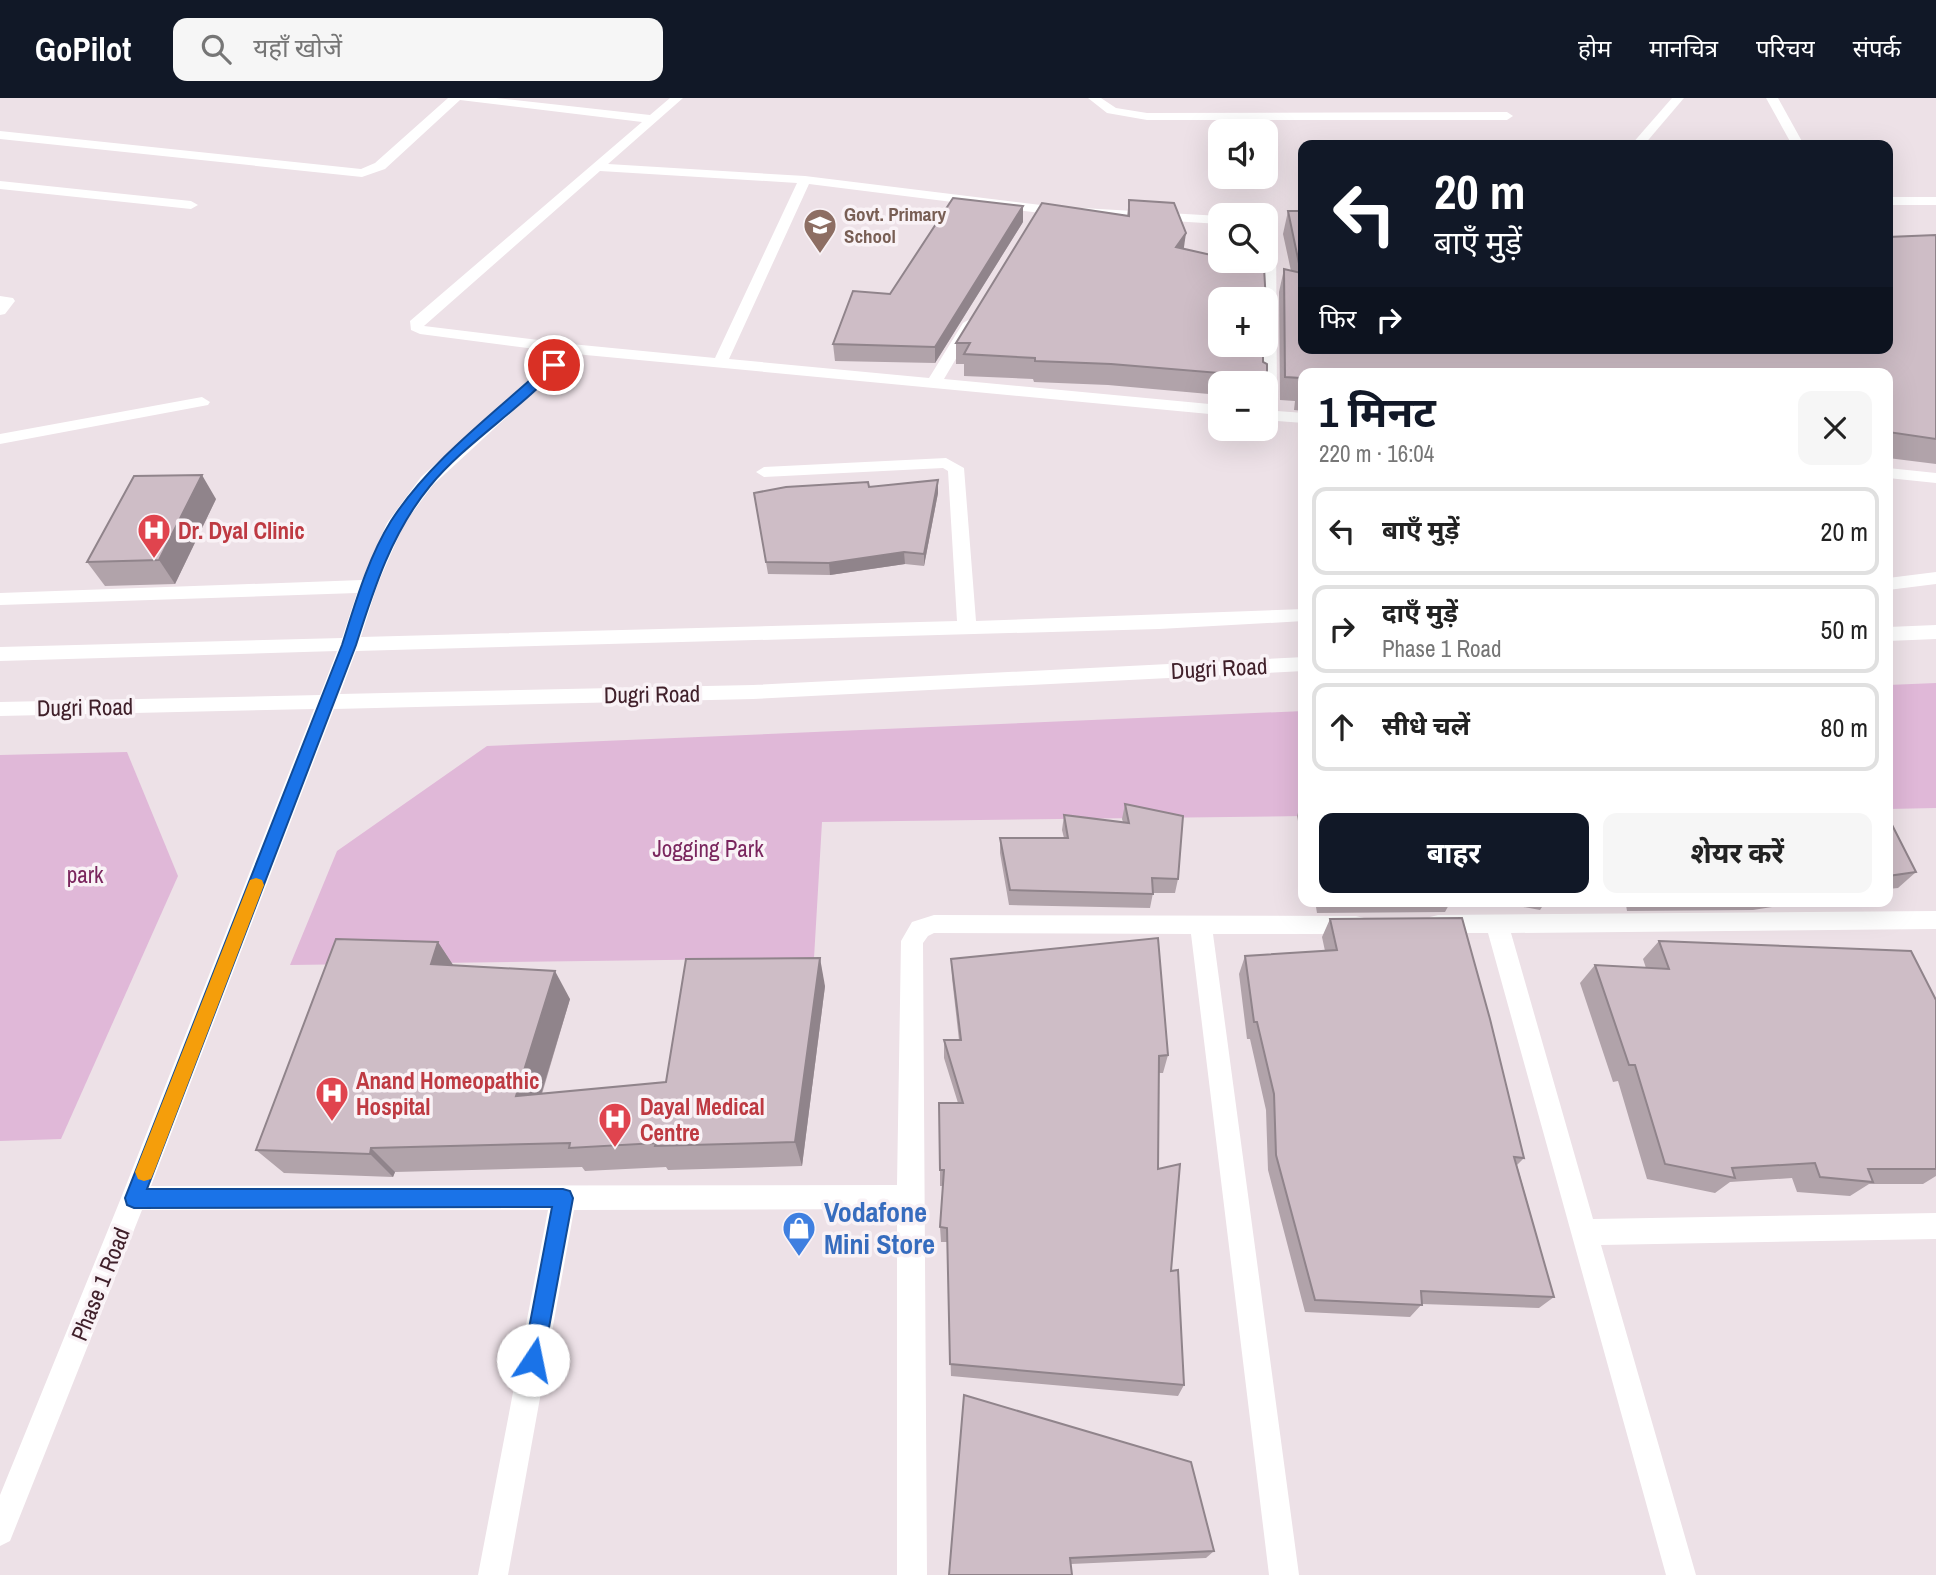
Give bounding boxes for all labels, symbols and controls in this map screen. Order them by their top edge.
search box [173,18,663,81]
text: GoPilot [35,27,131,71]
icon: search [197,30,235,68]
text: यहाँ खोजें [253,30,342,65]
text: होम [1578,32,1611,64]
text: मानचित्र [1649,32,1718,64]
text: परिचय [1756,32,1815,64]
text: संपर्क [1853,32,1901,64]
map controls [1208,119,1278,441]
button: sound [1208,119,1278,189]
text: 20 m [1434,158,1526,224]
icon: left [1319,168,1410,259]
place label: Govt. Primary School [844,201,947,249]
button: search [1208,203,1278,273]
school or university icon: Govt. Primary School [801,206,839,255]
text: बाएँ मुड़ें [1434,221,1522,264]
button: + [1208,287,1278,357]
text: फिर [1319,301,1356,336]
icon: right [1370,301,1408,339]
pin [524,335,584,395]
icon: arrive [535,346,573,384]
button: − [1208,371,1278,441]
text: 1 मिनट [1319,384,1436,440]
button: close [1798,391,1872,465]
text: 220 m · 16:04 [1319,438,1434,469]
hospital icon: Dr. Dyal Clinic [135,511,173,560]
icon: left [1323,512,1361,550]
text: बाएँ मुड़ें [1382,512,1459,547]
text: 20 m [1821,514,1868,549]
place label: Dr. Dyal Clinic [178,515,305,546]
text: दाएँ मुड़ें [1382,595,1458,630]
icon: right [1323,610,1361,648]
text: 50 m [1821,612,1868,647]
text: Phase 1 Road [1382,633,1502,664]
street label: Dugri Road [1170,650,1268,686]
street label: Dugri Road [604,678,700,710]
street label: Dugri Road [37,691,133,723]
icon: ahead [1323,708,1361,746]
text: सीधे चलें [1382,708,1470,743]
text: 80 m [1821,710,1868,745]
button: बाहर [1319,813,1589,893]
button: शेयर करें [1603,813,1872,893]
park label: Jogging Park [652,833,764,864]
park label: park [67,859,104,890]
place label: Anand Homeopathic Hospital [356,1065,539,1122]
hospital icon: Anand Homeopathic Hospital [313,1074,351,1123]
place label: Dayal Medical Centre [640,1091,765,1148]
hospital icon: Dayal Medical Centre [596,1100,634,1149]
place label: Vodafone Mini Store [824,1193,935,1263]
shop icon: Vodafone Mini Store [780,1209,818,1258]
street label: Phase 1 Road [63,1223,137,1345]
position arrow [496,1323,570,1397]

